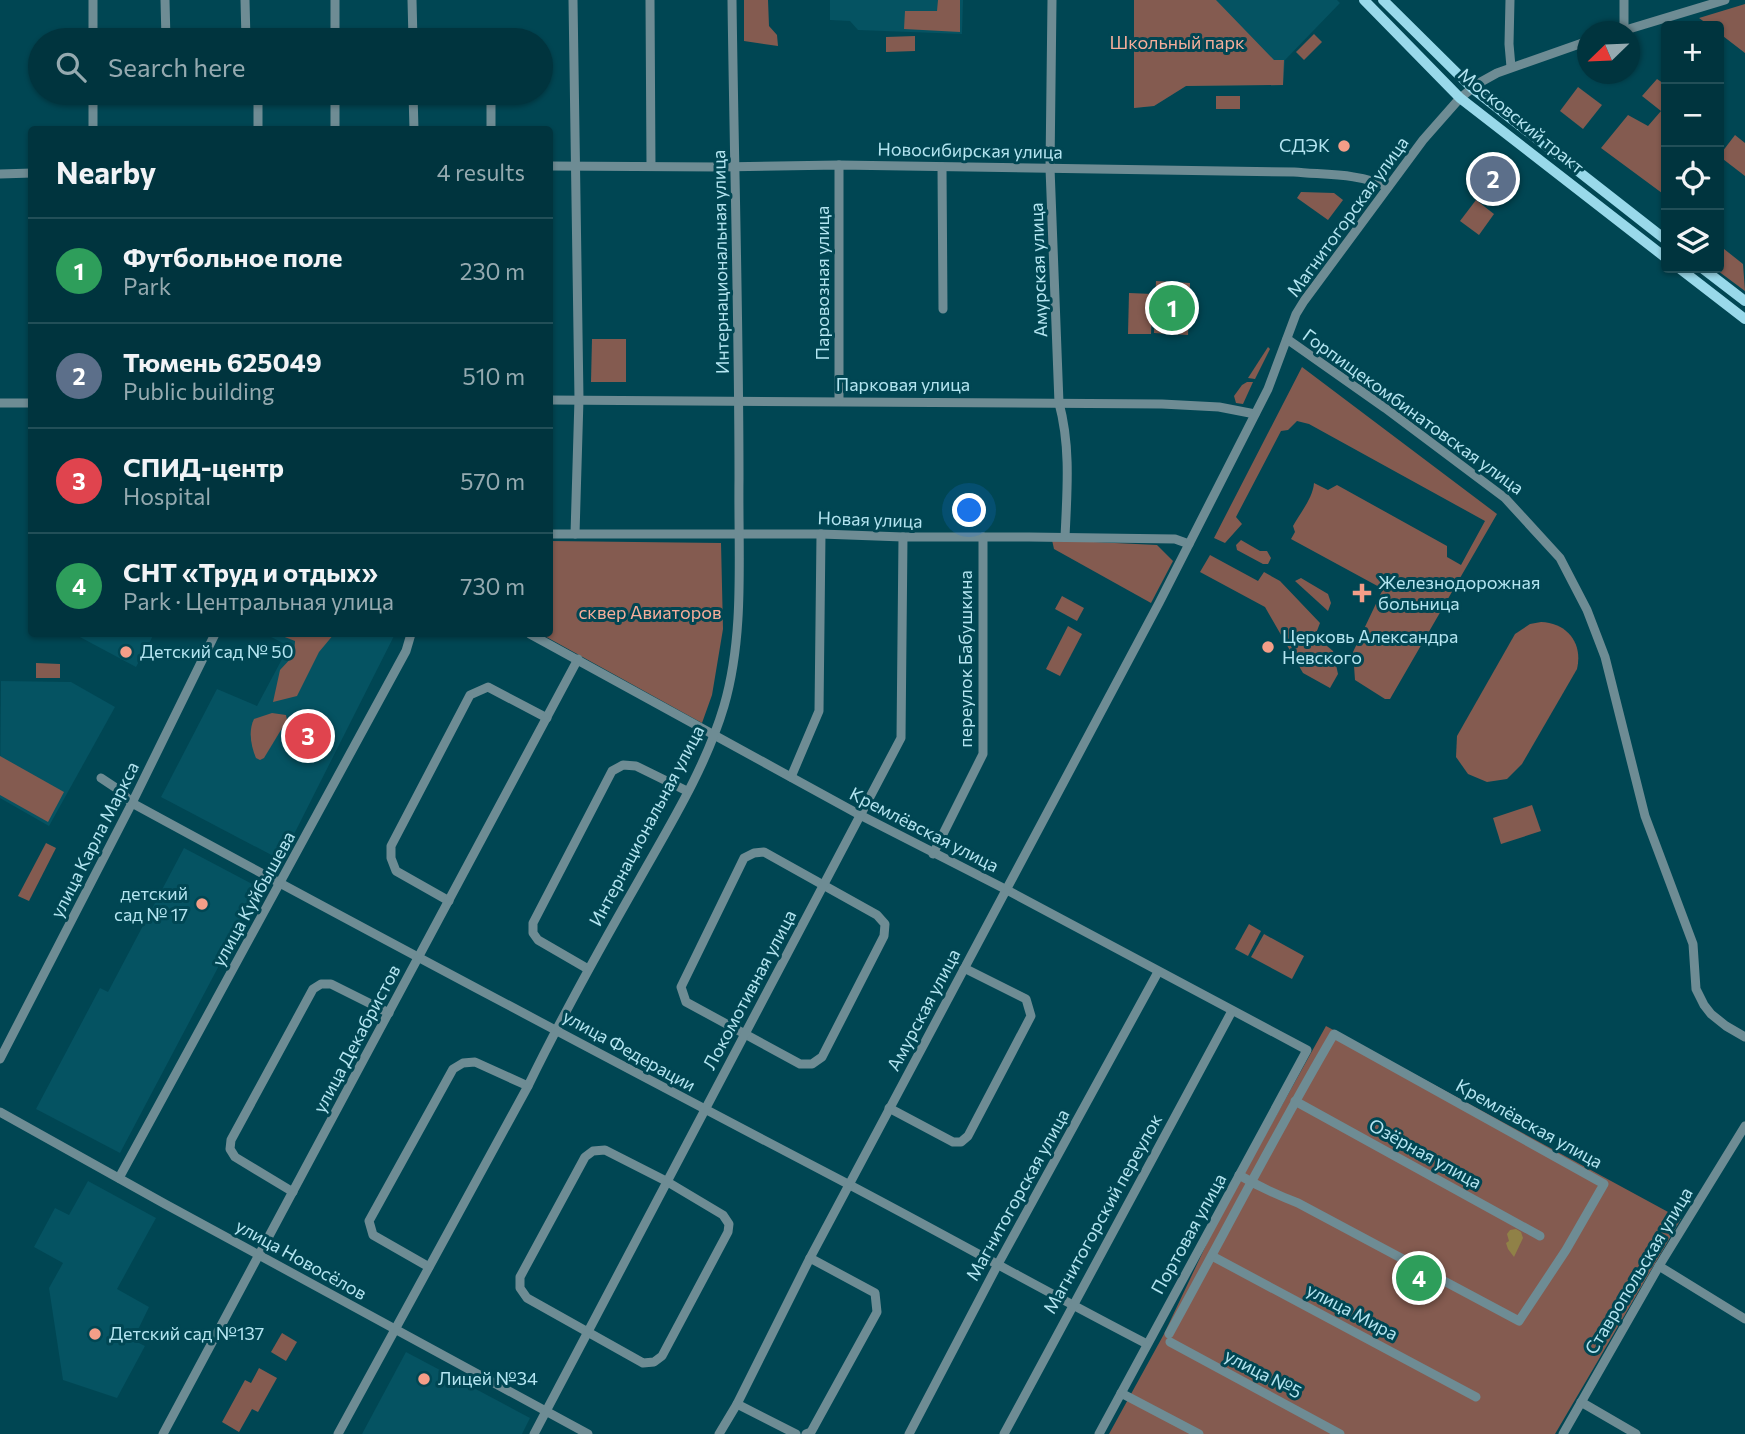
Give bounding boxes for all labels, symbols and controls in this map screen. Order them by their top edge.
north arrow [1577,21,1640,84]
map controls [1661,21,1724,273]
button: + [1661,21,1724,84]
search box [28,28,553,105]
park label: Школьный парк [1109,31,1245,53]
icon: search [52,48,90,86]
text: Search here [108,51,246,82]
street label: Московский тракт [1454,63,1589,178]
button: − [1661,84,1724,147]
street label: Магнитогорская улица [1282,132,1413,301]
place label: СДЭК [1279,134,1330,156]
street label: Новосибирская улица [877,137,1063,163]
marker: СДЭК [1336,138,1352,154]
button: locate [1661,147,1724,210]
street label: Интернациональная улица [707,150,733,374]
text: Nearby [56,153,156,190]
pin: 2 [1470,153,1516,205]
text: 4 results [437,158,525,186]
street label: Амурская улица [1025,202,1051,338]
street label: Паровозная улица [811,206,833,360]
button: layers [1661,210,1724,273]
text: Футбольное поле [123,241,343,272]
text: 1 [74,257,84,285]
text: 230 m [460,257,525,285]
text: Park [123,272,171,300]
pin: 1 [1149,282,1195,334]
street label: Горпищекомбинатовская улица [1299,324,1528,499]
text: Тюмень 625049 [123,346,322,377]
text: 2 [72,362,86,390]
text: 510 m [462,362,525,390]
street label: Парковая улица [836,373,970,395]
text: Public building [123,377,274,405]
text: СПИД-центр [123,451,284,482]
text: 3 [72,467,86,495]
text: 570 m [460,467,525,495]
text: Hospital [123,482,211,510]
your location [952,493,986,527]
street label: Новая улица [817,506,923,532]
text: СНТ «Труд и отдых» [123,556,378,587]
street label: переулок Бабушкина [954,570,976,748]
place label: Железнодорожная больница [1378,571,1540,614]
text: 4 [72,572,86,600]
text: 730 m [460,572,525,600]
marker: Железнодорожная больница [1352,583,1372,603]
text: Park · Центральная улица [123,587,394,615]
park label: сквер Авиаторов [578,601,722,623]
place label: Церковь Александра Невского [1282,625,1458,668]
marker: Церковь Александра Невского [1260,639,1276,655]
place label: Детский сад № 50 [140,640,293,662]
marker: Детский сад № 50 [118,644,134,660]
pin: 3 [285,710,331,762]
street label: Интернациональная улица [584,721,708,930]
street label: улица Карла Маркса [45,758,143,921]
street label: Кремлёвская улица [846,782,1003,876]
street label: улица Куйбышева [207,827,299,970]
place label: детский сад № 17 [114,882,188,925]
marker: детский сад № 17 [194,896,210,912]
street label: Локомотивная улица [698,906,801,1073]
street label: Амурская улица [882,945,965,1074]
street label: улица Декабристов [308,961,404,1116]
street label: улица Федерации [559,1004,700,1096]
street label: Кремлёвская улица [1452,1074,1607,1173]
street label: Магнитогорская улица [961,1105,1074,1284]
street label: Магнитогорский переулок [1038,1110,1166,1317]
street label: Озёрная улица [1365,1113,1486,1193]
street label: Портовая улица [1146,1169,1230,1298]
street label: Ставропольская улица [1579,1183,1697,1358]
street label: улица Новосёлов [232,1214,371,1304]
pin: 4 [1396,1252,1442,1304]
street label: улица Мира [1303,1278,1402,1344]
place label: Детский сад №137 [109,1322,264,1344]
marker: Детский сад №137 [87,1326,103,1342]
street label: улица №5 [1221,1344,1306,1403]
place label: Лицей №34 [438,1367,538,1389]
marker: Лицей №34 [416,1371,432,1387]

